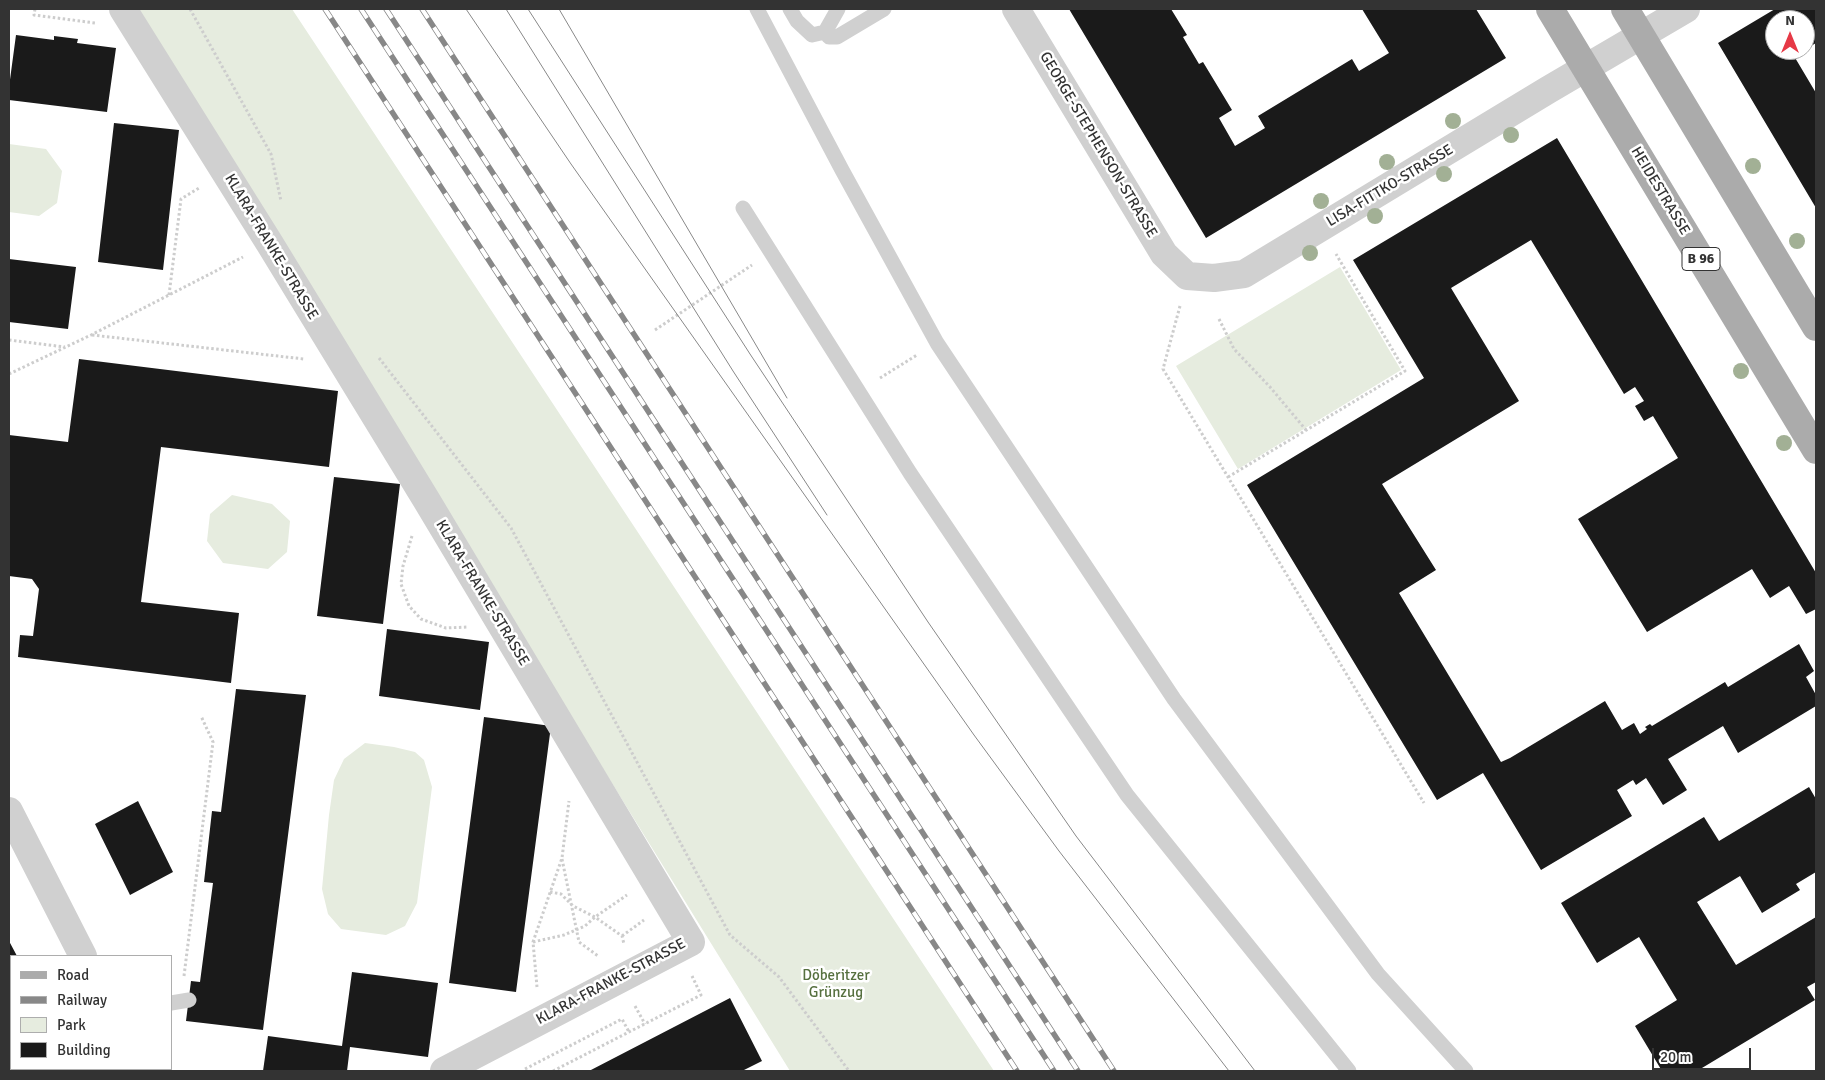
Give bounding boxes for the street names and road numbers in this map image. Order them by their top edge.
street label: GEORGE-STEPHENSON-STRASSE [1035,49,1161,241]
street label: LISA-FITTKO-STRASSE [1323,141,1457,231]
street label: HEIDESTRASSE [1627,144,1693,238]
street label: KLARA-FRANKE-STRASSE [220,171,322,323]
road number: B 96 [1682,248,1720,270]
street label: KLARA-FRANKE-STRASSE [431,517,533,669]
street label: KLARA-FRANKE-STRASSE [533,935,689,1029]

